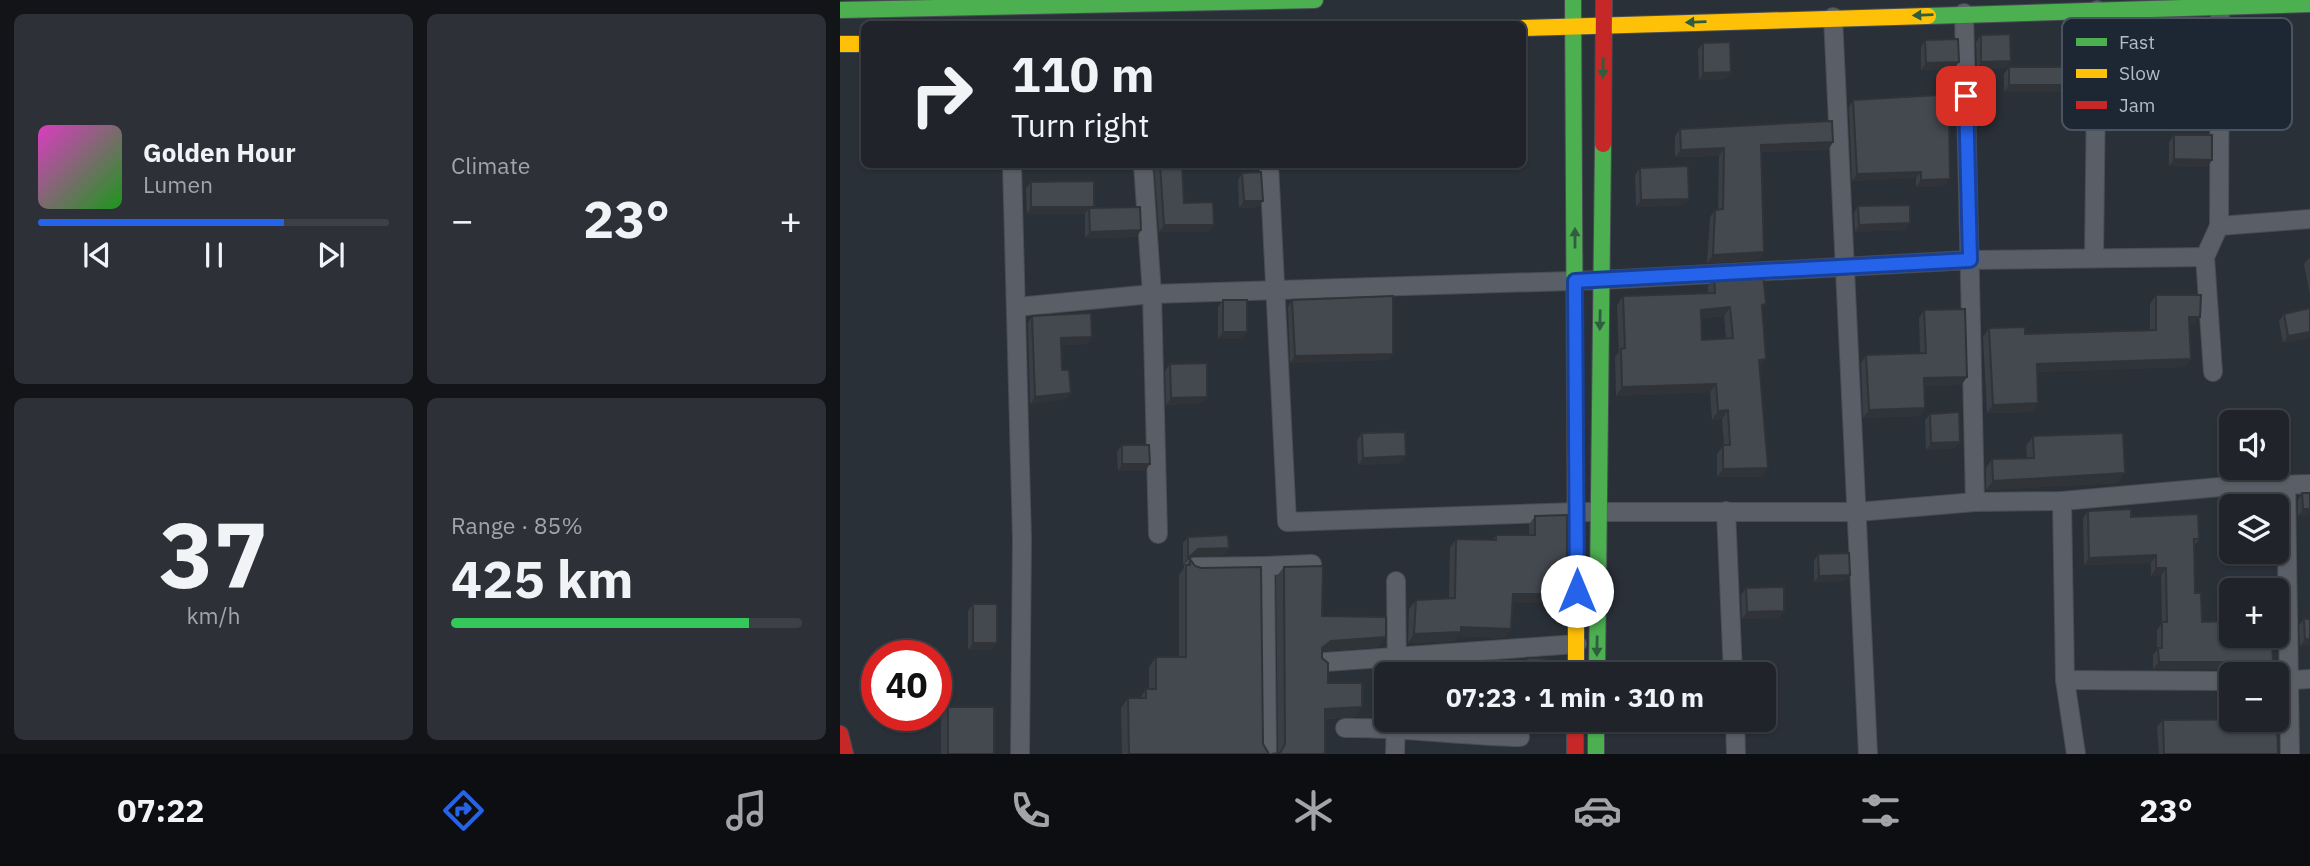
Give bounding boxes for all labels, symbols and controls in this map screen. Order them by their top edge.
one-way arrow [1912,9,1934,20]
one-way arrow [1685,17,1707,28]
legend [2062,18,2292,130]
text: Fast [2119,30,2155,54]
text: 110 m [1011,42,1155,105]
icon: right [896,49,987,140]
one-way arrow [1597,57,1608,79]
text: Slow [2119,61,2160,85]
pin [1936,66,1996,126]
icon: arrive [1947,77,1985,115]
text: Jam [2119,93,2155,117]
text: Turn right [1011,104,1149,146]
text: Golden Hour [143,135,296,169]
text: Climate [451,150,530,180]
text: Lumen [143,169,213,199]
text: 23° [583,185,670,252]
text: − [451,195,474,244]
text: + [779,195,802,244]
one-way arrow [1569,227,1581,249]
icon: previous [78,236,116,274]
icon: pause [195,236,233,274]
icon: next [312,236,350,274]
one-way arrow [1594,309,1606,331]
map controls [2219,410,2289,732]
button: sound [2219,410,2289,480]
button: layers [2219,494,2289,564]
text: 37 [159,495,268,613]
text: Range · 85% [451,510,583,540]
text: 425 km [451,545,633,612]
position arrow [1540,554,1614,628]
button: + [2219,578,2289,648]
text: km/h [186,600,241,630]
one-way arrow [1591,635,1603,657]
speed limit sign: 40 [861,640,952,731]
button: − [2219,662,2289,732]
text: 07:23 · 1 min · 310 m [1446,680,1704,714]
icon: directions [439,786,488,835]
icon: music [722,786,771,835]
icon: phone [1006,786,1055,835]
icon: climate [1289,786,1338,835]
icon: car [1573,786,1622,835]
icon: filters [1856,786,1905,835]
text: 07:22 [117,789,205,831]
text: 23° [2139,789,2193,831]

